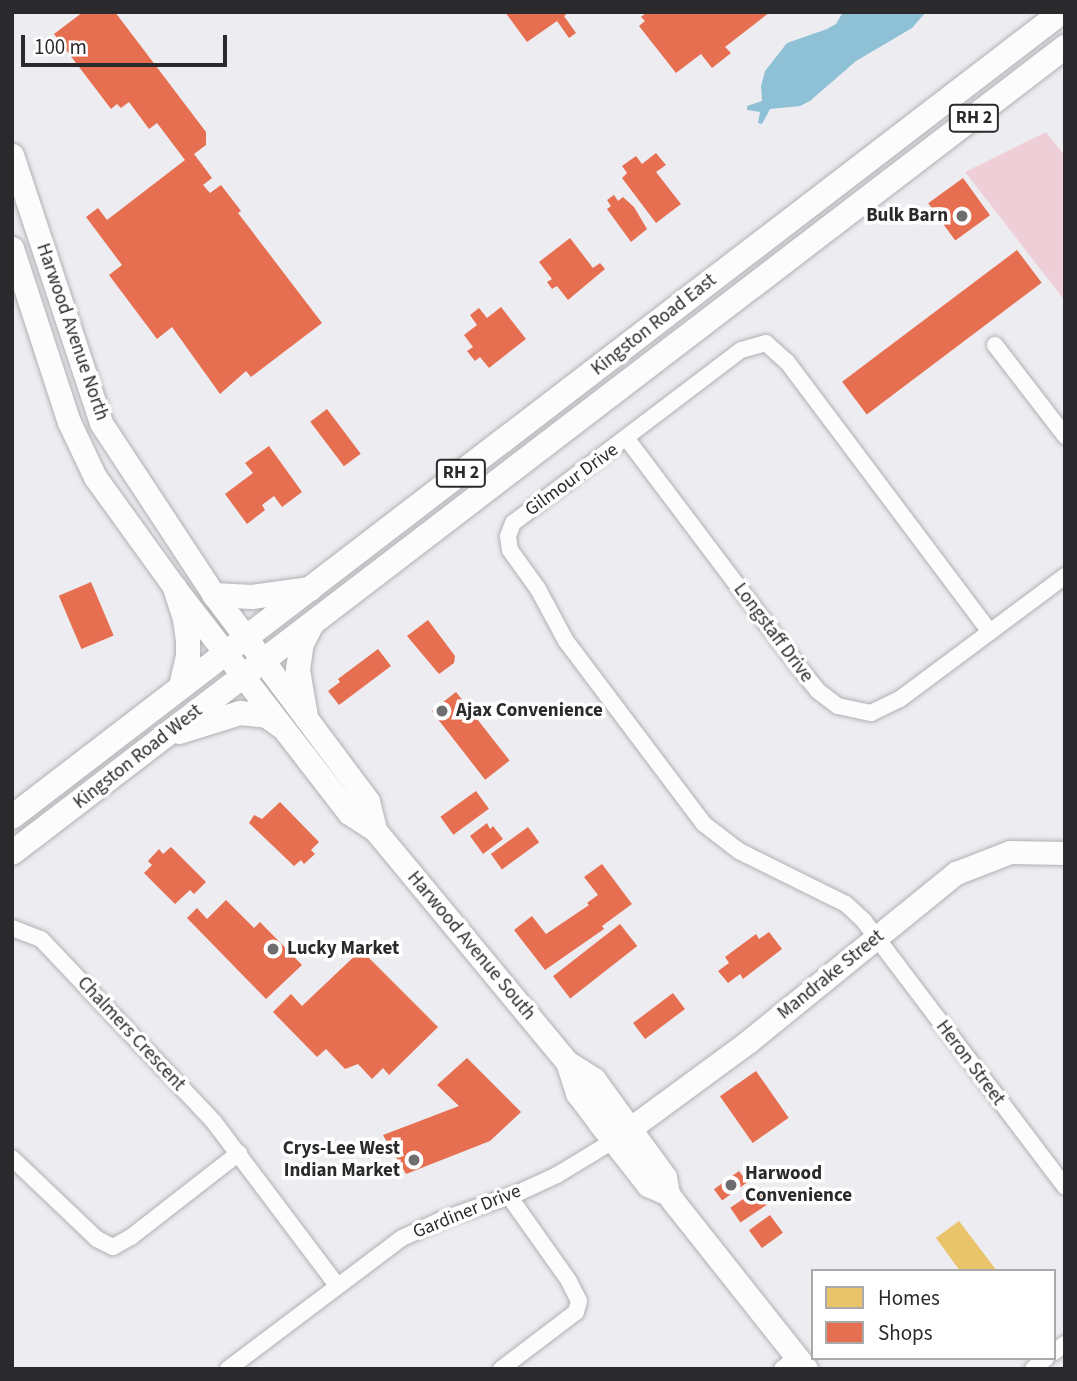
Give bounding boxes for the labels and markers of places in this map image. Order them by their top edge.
place label: Bulk Barn [866,205,948,227]
marker: Bulk Barn [954,208,970,224]
place label: Ajax Convenience [456,700,603,722]
marker: Ajax Convenience [434,703,450,719]
place label: Lucky Market [287,938,399,960]
marker: Lucky Market [265,941,281,957]
place label: Crys-Lee West Indian Market [283,1138,400,1182]
marker: Crys-Lee West Indian Market [406,1152,422,1168]
place label: Harwood Convenience [745,1163,852,1207]
marker: Harwood Convenience [723,1177,739,1193]

